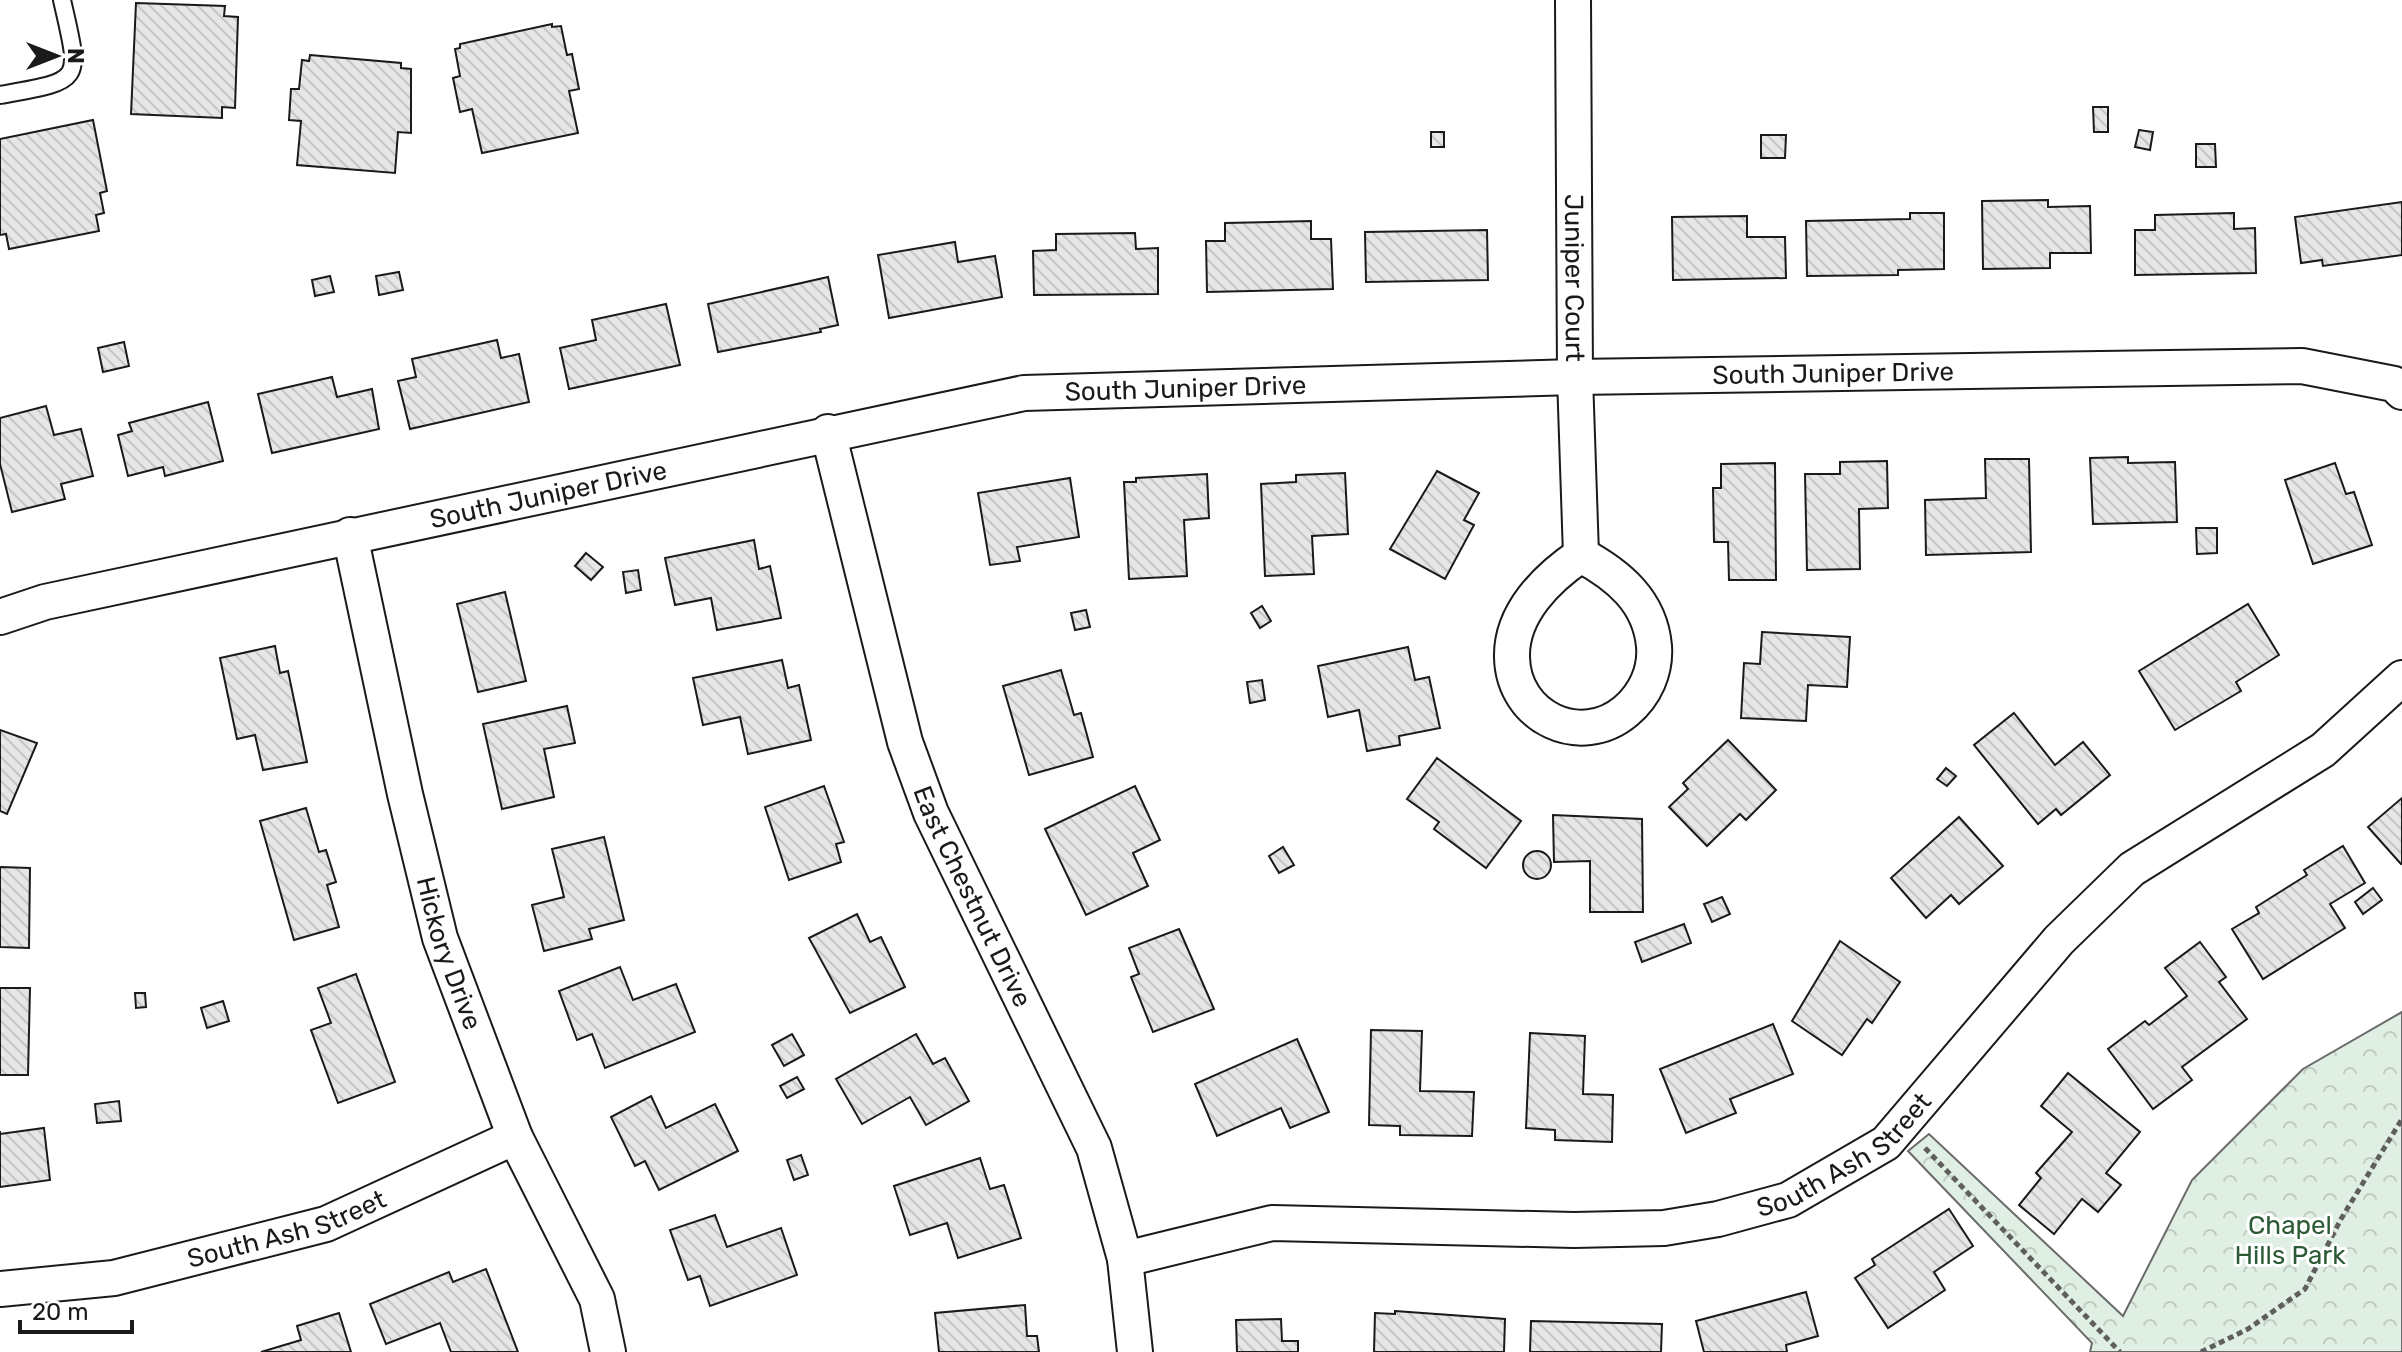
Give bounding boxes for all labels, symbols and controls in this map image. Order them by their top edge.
north arrow [16,16,96,96]
text: N [62,48,89,64]
street label: Juniper Court [1559,194,1590,362]
street label: South Juniper Drive [1712,356,1954,390]
street label: South Juniper Drive [1064,369,1307,407]
street label: South Juniper Drive [427,454,670,535]
street label: East Chestnut Drive [907,782,1038,1012]
street label: Hickory Drive [410,873,489,1034]
street label: South Ash Street [1753,1086,1937,1223]
street label: South Ash Street [184,1183,391,1274]
park label: Chapel Hills Park [2234,1210,2346,1271]
scale bar [20,1284,132,1334]
text: 20 m [32,1298,89,1326]

